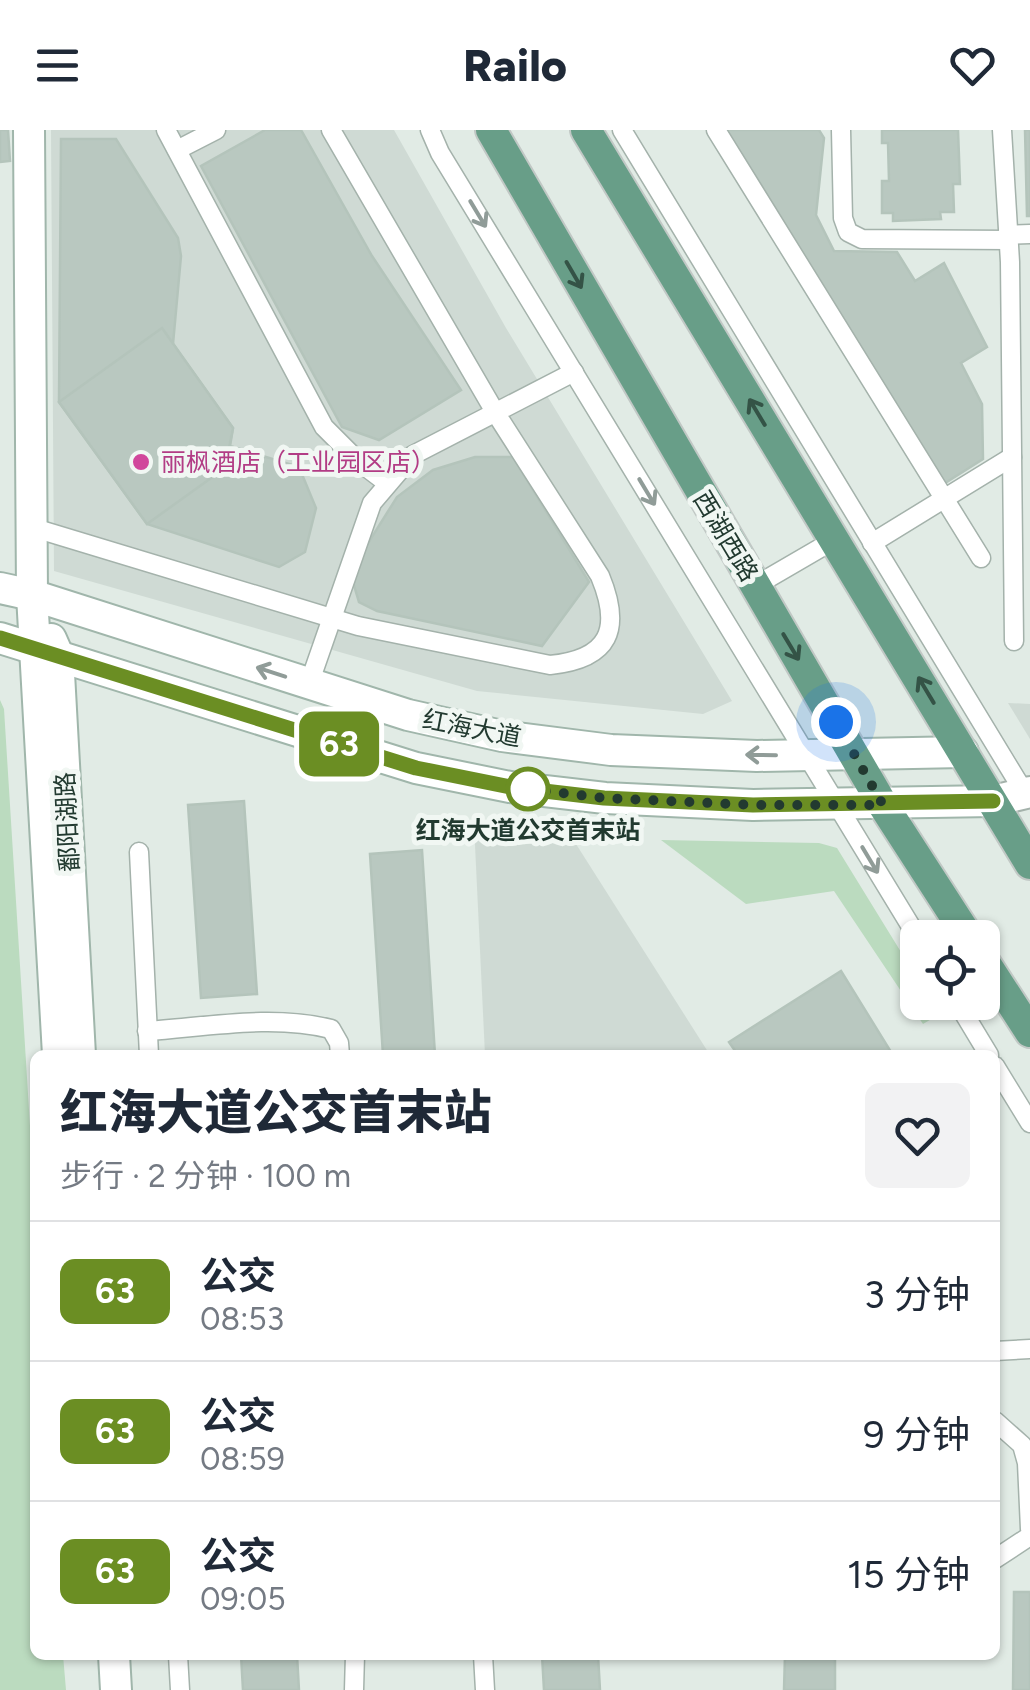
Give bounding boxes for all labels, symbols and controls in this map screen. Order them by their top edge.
icon: menu [30,38,85,93]
text: Railo [463,38,567,92]
icon: heart [945,38,1000,93]
one-way arrow [468,199,489,228]
one-way arrow [564,260,584,290]
one-way arrow [747,398,767,427]
place label: 丽枫酒店（工业园区店） [161,447,436,477]
marker: 丽枫酒店（工业园区店） [130,451,152,473]
one-way arrow [637,477,657,506]
street label: 西湖西路 [687,485,765,587]
one-way arrow [781,632,801,660]
one-way arrow [255,661,287,679]
one-way arrow [915,676,936,705]
your location [811,697,861,747]
street label: 红海大道 [420,704,524,752]
line badge: 63 [294,712,384,776]
text: 63 [319,723,359,765]
one-way arrow [745,746,777,765]
marker: 红海大道公交首末站 [507,768,549,810]
street label: 鄱阳湖路 [49,771,85,873]
place label: 红海大道公交首末站 [415,815,641,845]
one-way arrow [860,845,880,874]
map controls [900,920,1000,1020]
button: locate [900,920,1000,1020]
text: 红海大道公交首末站 [60,1083,492,1141]
button: heart [865,1083,970,1188]
text: 步行 · 2 分钟 · 100 m [60,1157,351,1195]
text: 公交 [200,1253,276,1299]
text: 63 [95,1270,135,1312]
text: 3 分钟 [864,1272,970,1318]
text: 08:53 [200,1300,284,1338]
text: 公交 [200,1393,276,1439]
text: 63 [95,1410,135,1452]
text: 9 分钟 [863,1412,970,1458]
text: 08:59 [200,1440,285,1478]
text: 公交 [200,1533,276,1579]
text: 63 [95,1550,135,1592]
text: 15 分钟 [847,1552,970,1598]
text: 09:05 [200,1580,286,1618]

